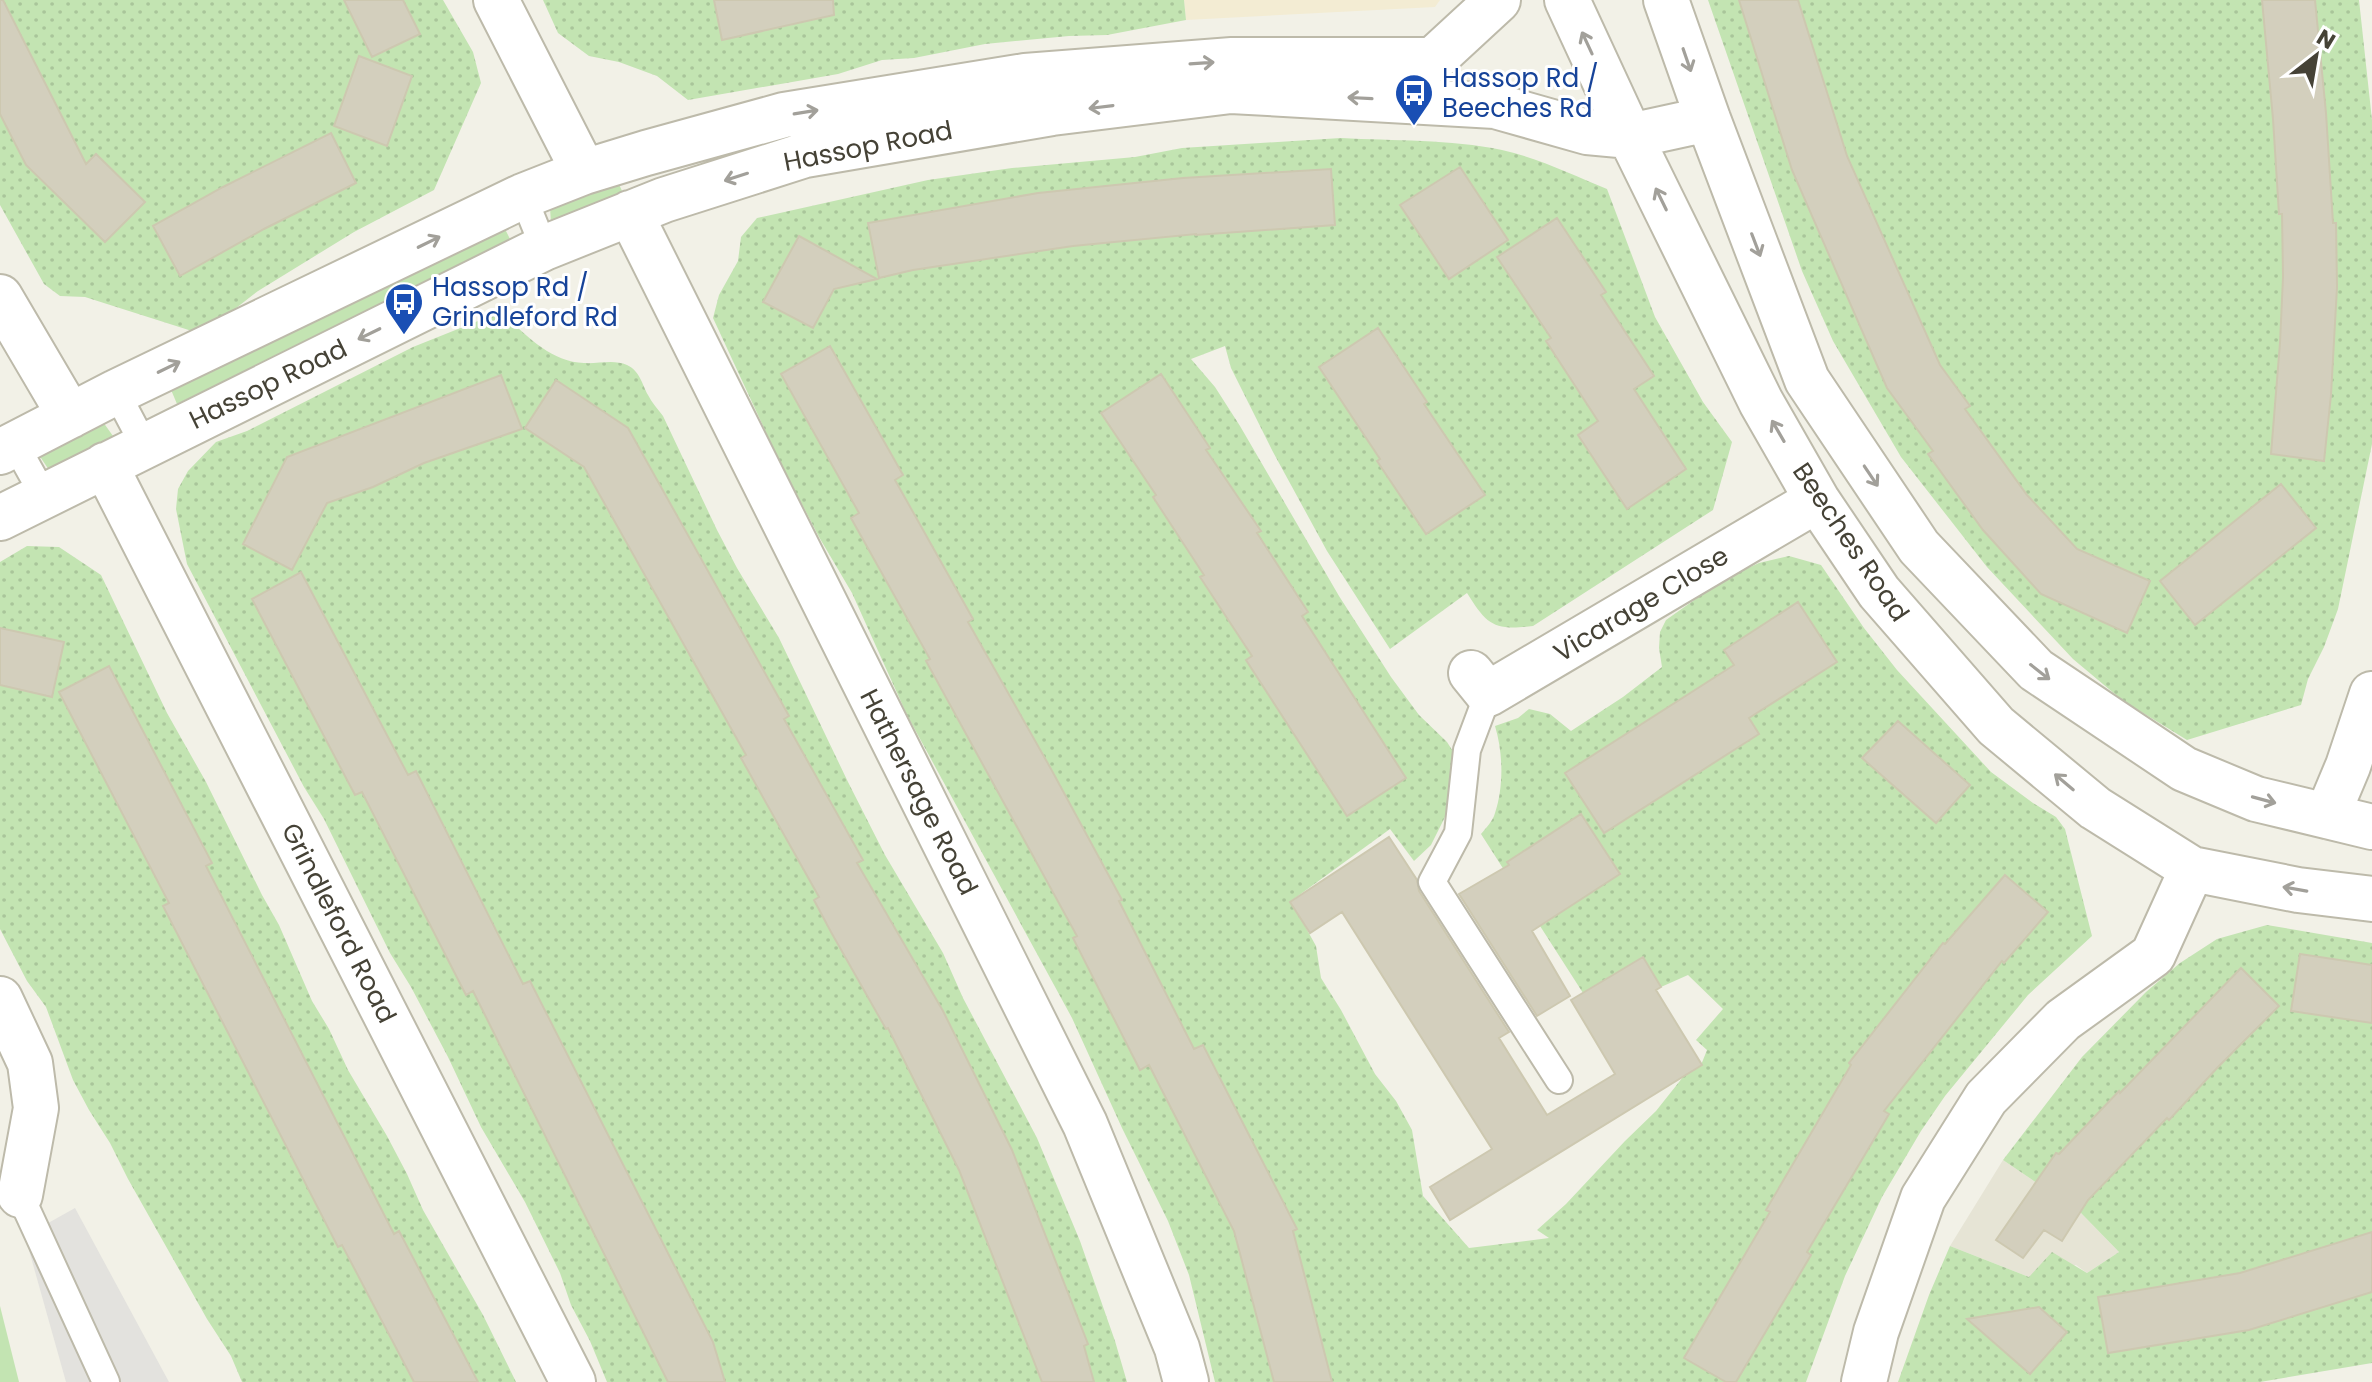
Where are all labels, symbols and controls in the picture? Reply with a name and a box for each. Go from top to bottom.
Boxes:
north arrow [2276,16,2356,96]
text: N [2311,22,2341,57]
one-way arrow [1579,31,1594,55]
one-way arrow [1681,47,1696,72]
one-way arrow [1188,55,1215,70]
place label: Hassop Rd / Beeches Rd [1442,60,1599,126]
bus stop icon: Hassop Rd / Beeches Rd [1393,72,1435,127]
one-way arrow [1347,90,1374,105]
one-way arrow [1088,99,1115,114]
one-way arrow [793,104,818,119]
street label: Hassop Road [780,112,956,180]
one-way arrow [724,170,749,185]
one-way arrow [1652,188,1667,211]
one-way arrow [1750,232,1764,256]
one-way arrow [417,234,441,249]
place label: Hassop Rd / Grindleford Rd [432,269,618,335]
bus stop icon: Hassop Rd / Grindleford Rd [383,281,425,336]
one-way arrow [358,327,382,342]
street label: Hassop Road [183,330,353,438]
one-way arrow [157,359,181,374]
one-way arrow [1770,420,1786,443]
street label: Beeches Road [1784,455,1918,629]
one-way arrow [1863,464,1880,486]
street label: Vicarage Close [1547,538,1735,670]
one-way arrow [2029,663,2050,680]
street label: Hathersage Road [851,683,987,901]
one-way arrow [2054,773,2074,791]
one-way arrow [2251,794,2277,809]
street label: Grindleford Road [273,817,405,1029]
one-way arrow [2282,881,2308,896]

